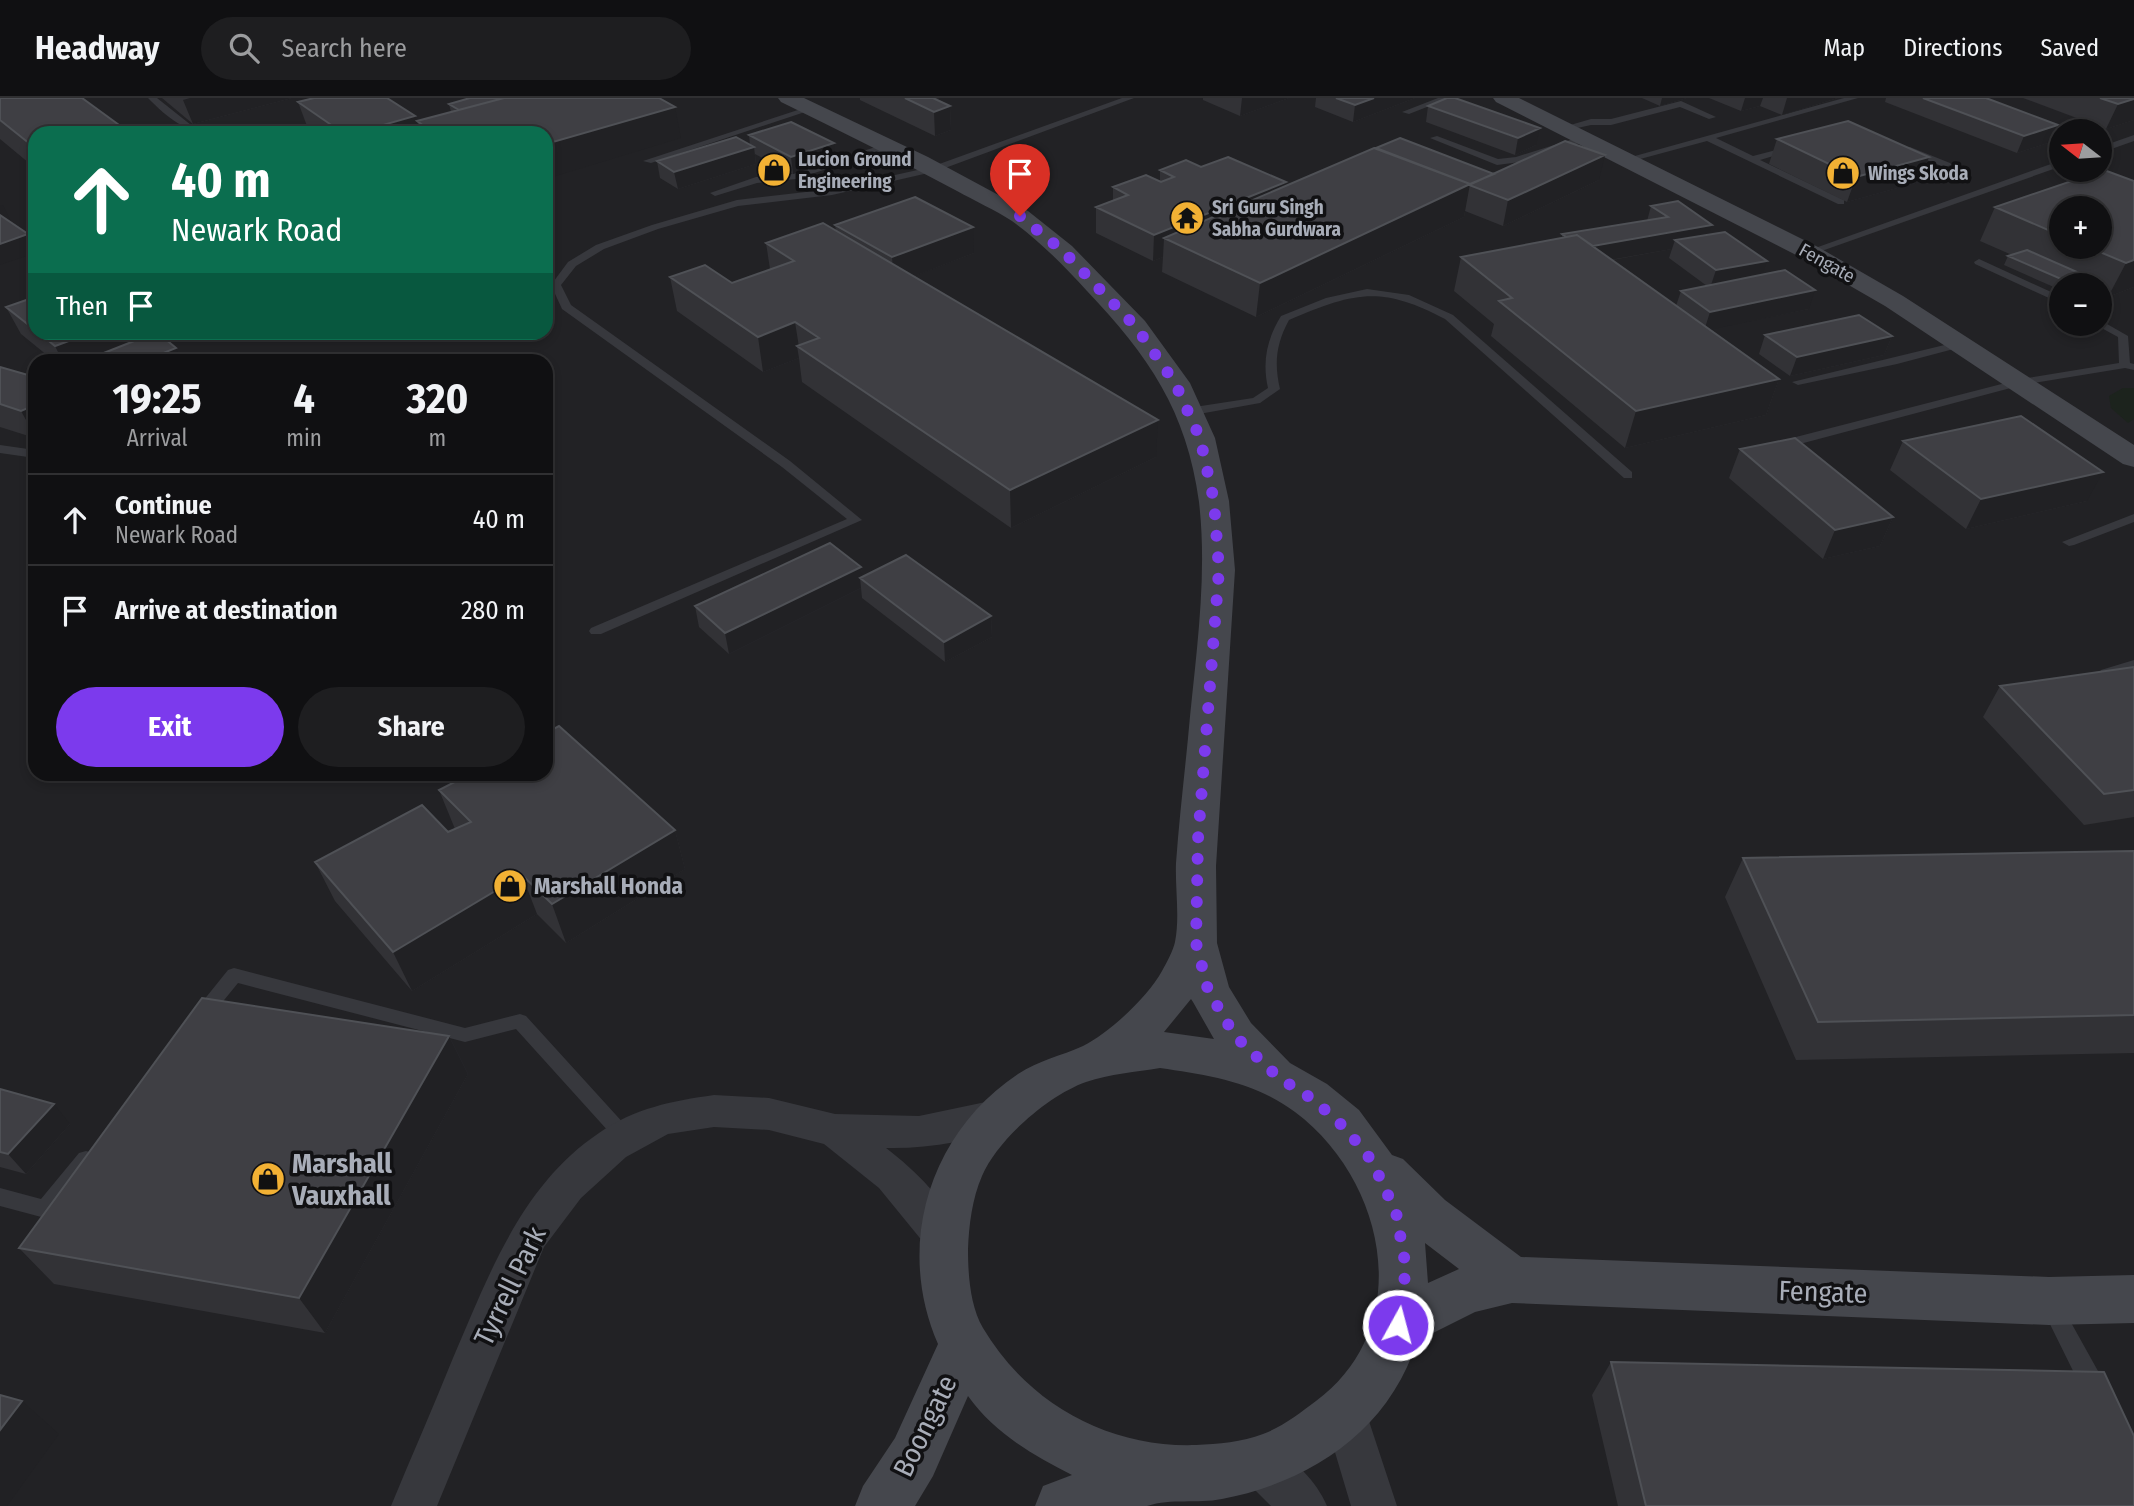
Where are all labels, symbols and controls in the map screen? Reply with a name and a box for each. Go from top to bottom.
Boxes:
search box [201,17,691,80]
text: Headway [35,28,159,68]
icon: search [225,29,263,67]
text: Search here [281,33,407,64]
text: Map [1824,34,1865,62]
text: Directions [1903,34,2002,62]
text: Saved [2040,34,2099,62]
north arrow [2049,119,2112,182]
map controls [2049,119,2112,336]
pin [990,144,1050,216]
place label: Lucion Ground Engineering [798,148,912,193]
text: 40 m [171,151,271,210]
shop icon: Lucion Ground Engineering [755,151,793,189]
icon: ahead [56,154,147,245]
shop icon: Wings Skoda [1824,154,1862,192]
icon: arrive [1001,155,1039,193]
place label: Wings Skoda [1868,162,1968,185]
place label: Sri Guru Singh Sabha Gurdwara [1212,196,1341,241]
button: + [2049,196,2112,259]
temple icon: Sri Guru Singh Sabha Gurdwara [1168,199,1206,237]
text: Newark Road [171,211,342,249]
street label: Fengate [1795,238,1859,288]
button: − [2049,273,2112,336]
icon: arrive [122,287,160,325]
text: Then [56,291,108,322]
text: 19:25 [113,374,202,424]
text: 4 [293,374,315,424]
text: 320 [406,374,468,424]
text: Arrival [127,424,188,452]
text: min [286,424,322,452]
text: m [429,424,446,452]
text: Continue [115,490,212,521]
icon: ahead [56,501,94,539]
text: 40 m [473,504,525,535]
text: Newark Road [115,521,238,549]
icon: arrive [56,592,94,630]
text: Arrive at destination [115,595,338,626]
text: 280 m [461,595,525,626]
button: Exit [56,687,284,767]
button: Share [298,687,525,767]
shop icon: Marshall Honda [491,867,529,905]
place label: Marshall Honda [534,872,683,900]
place label: Marshall Vauxhall [291,1147,392,1212]
shop icon: Marshall Vauxhall [249,1160,287,1198]
street label: Tyrrell Park [467,1220,553,1351]
street label: Fengate [1778,1274,1868,1310]
position arrow [1361,1288,1435,1362]
street label: Boongate [886,1370,964,1482]

